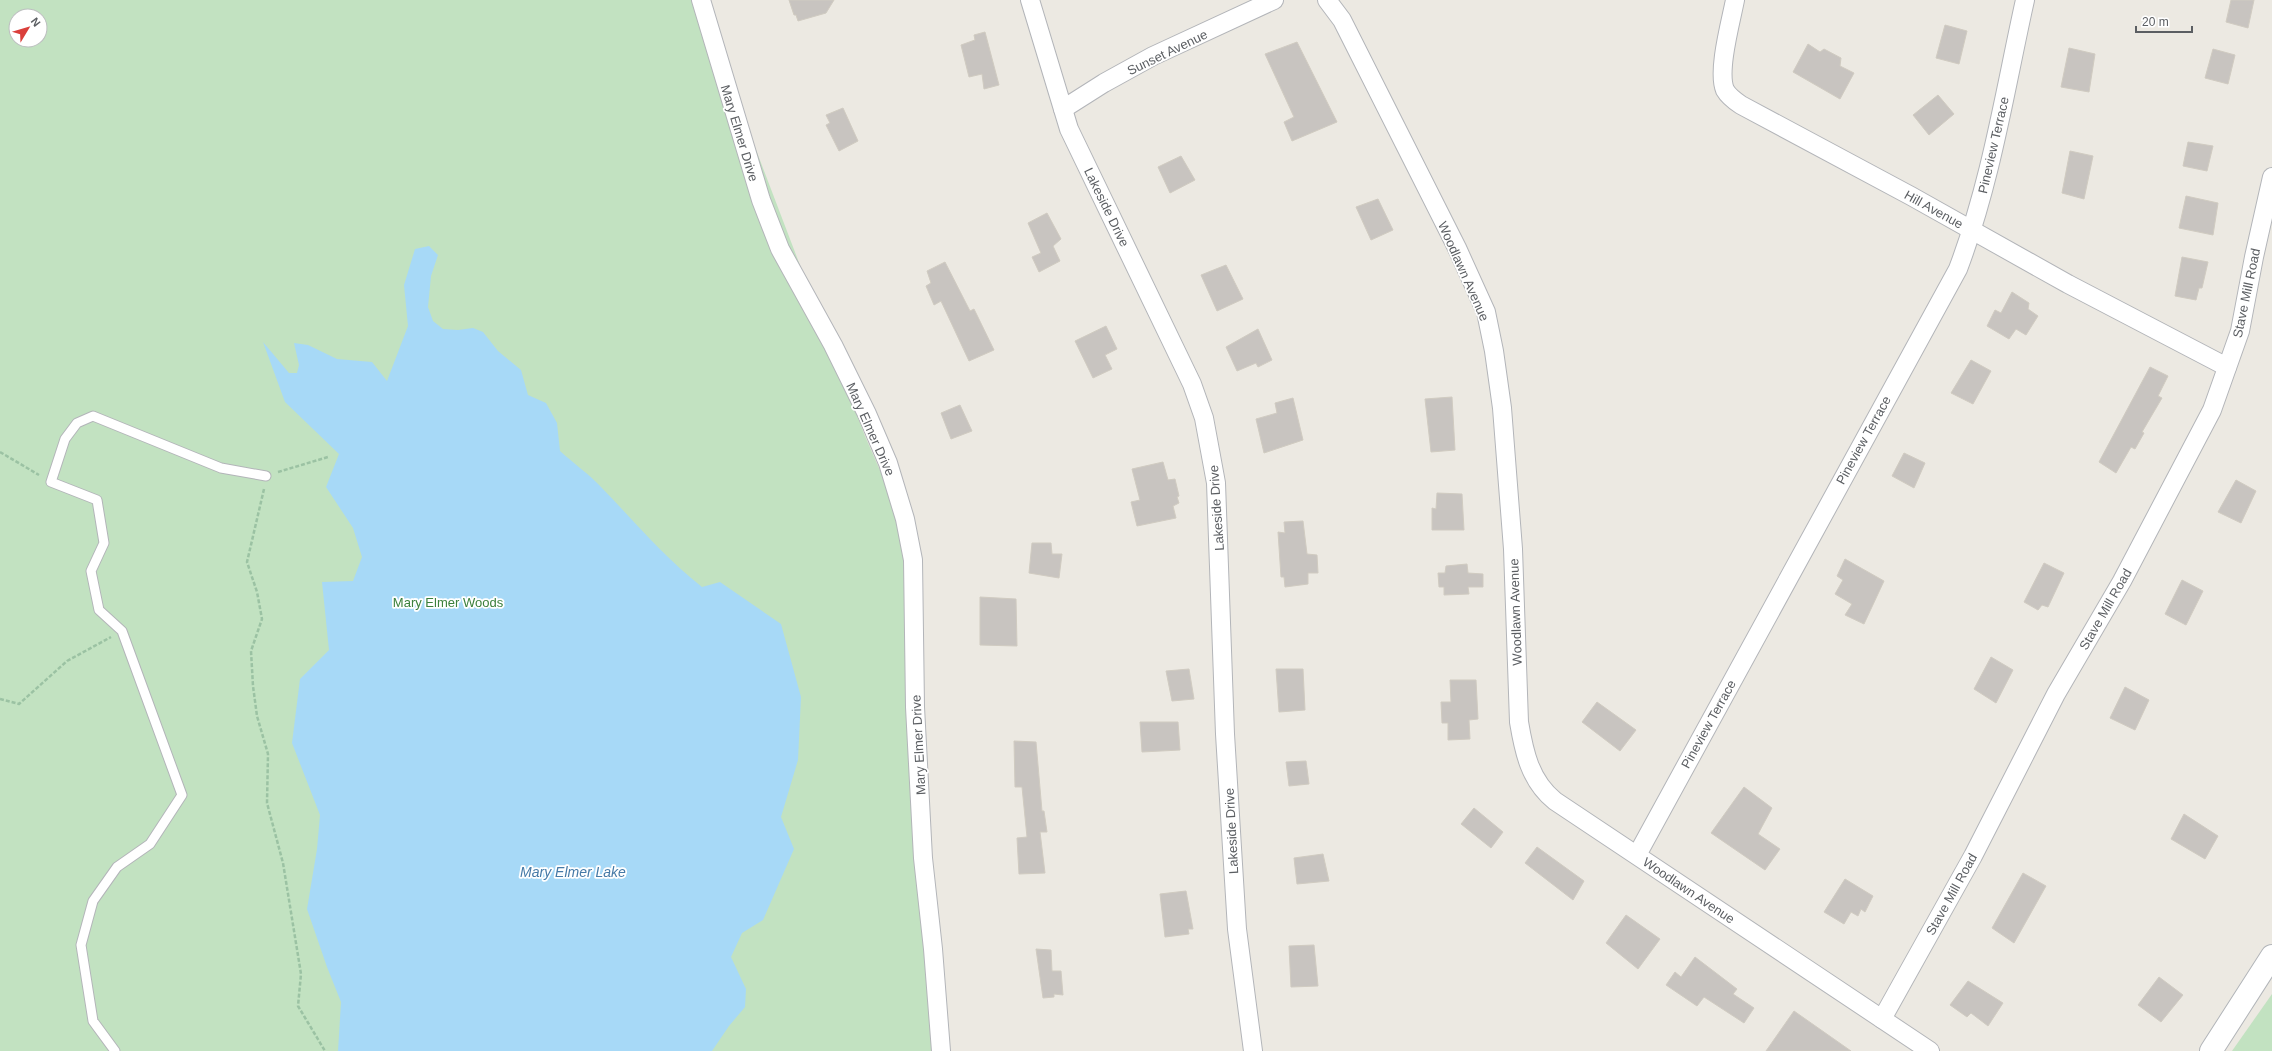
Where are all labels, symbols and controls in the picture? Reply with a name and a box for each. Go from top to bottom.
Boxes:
north arrow [8,8,48,48]
scale bar [2136,8,2192,34]
text: N [29,15,43,29]
text: 20 m [2142,15,2169,29]
street label: Sunset Avenue [1125,27,1210,78]
street label: Mary Elmer Drive [718,83,761,183]
street label: Pineview Terrace [1975,95,2012,195]
street label: Lakeside Drive [1081,165,1132,249]
street label: Hill Avenue [1902,187,1966,232]
street label: Woodlawn Avenue [1435,219,1492,323]
street label: Stave Mill Road [2230,247,2263,339]
street label: Mary Elmer Drive [843,380,898,478]
street label: Pineview Terrace [1833,393,1894,487]
street label: Lakeside Drive [1206,465,1227,551]
street label: Woodlawn Avenue [1506,558,1525,666]
street label: Stave Mill Road [2076,566,2135,652]
park label: Mary Elmer Woods [393,595,504,610]
street label: Pineview Terrace [1678,677,1739,771]
street label: Mary Elmer Drive [908,694,929,796]
street label: Lakeside Drive [1222,788,1241,874]
street label: Stave Mill Road [1923,851,1980,938]
street label: Woodlawn Avenue [1640,854,1737,927]
water label: Mary Elmer Lake [520,864,626,880]

